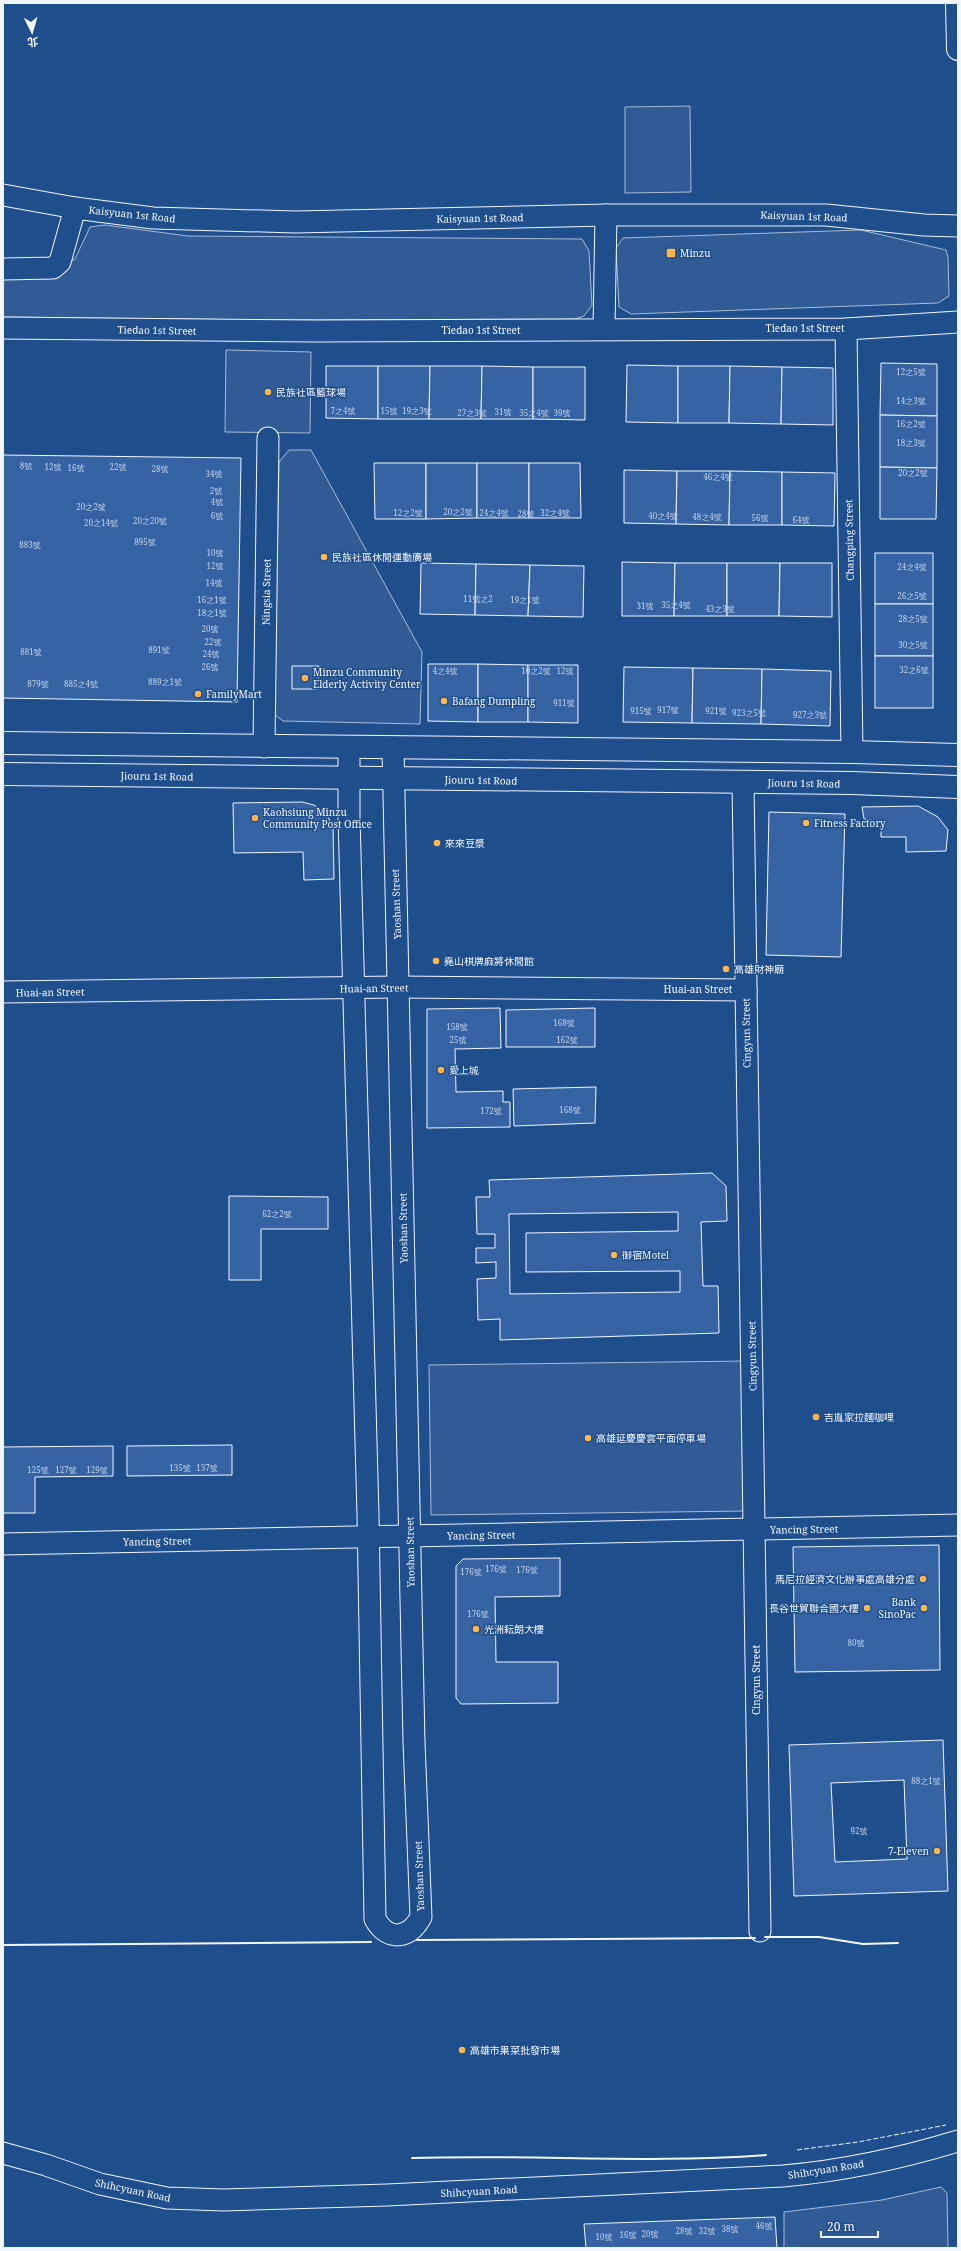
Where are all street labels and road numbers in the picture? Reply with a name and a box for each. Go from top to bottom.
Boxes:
street label: Kaisyuan 1st Road [88,202,176,226]
street label: Kaisyuan 1st Road [760,207,848,225]
street label: Kaisyuan 1st Road [436,210,524,226]
street label: Tiedao 1st Street [766,321,845,335]
street label: Tiedao 1st Street [117,322,197,338]
street label: Tiedao 1st Street [442,323,521,337]
street label: Changping Street [841,499,857,581]
street label: Ningsia Street [258,558,274,625]
street label: Jiouru 1st Road [119,768,194,784]
street label: Jiouru 1st Road [443,772,518,788]
street label: Jiouru 1st Road [766,775,841,791]
street label: Yaoshan Street [388,868,404,940]
street label: Huai-an Street [339,980,409,996]
street label: Huai-an Street [664,982,733,996]
street label: Huai-an Street [15,984,85,1000]
street label: Cingyun Street [738,997,754,1068]
street label: Yaoshan Street [395,1192,411,1264]
street label: Cingyun Street [744,1320,760,1391]
street label: Yaoshan Street [402,1516,418,1588]
street label: Yancing Street [769,1521,839,1537]
street label: Yancing Street [446,1527,516,1543]
street label: Yancing Street [122,1533,192,1549]
street label: Cingyun Street [749,1644,763,1715]
street label: Yaoshan Street [411,1840,427,1912]
street label: Shihcyuan Road [787,2156,865,2182]
street label: Shihcyuan Road [94,2175,172,2205]
street label: Shihcyuan Road [440,2182,518,2200]

